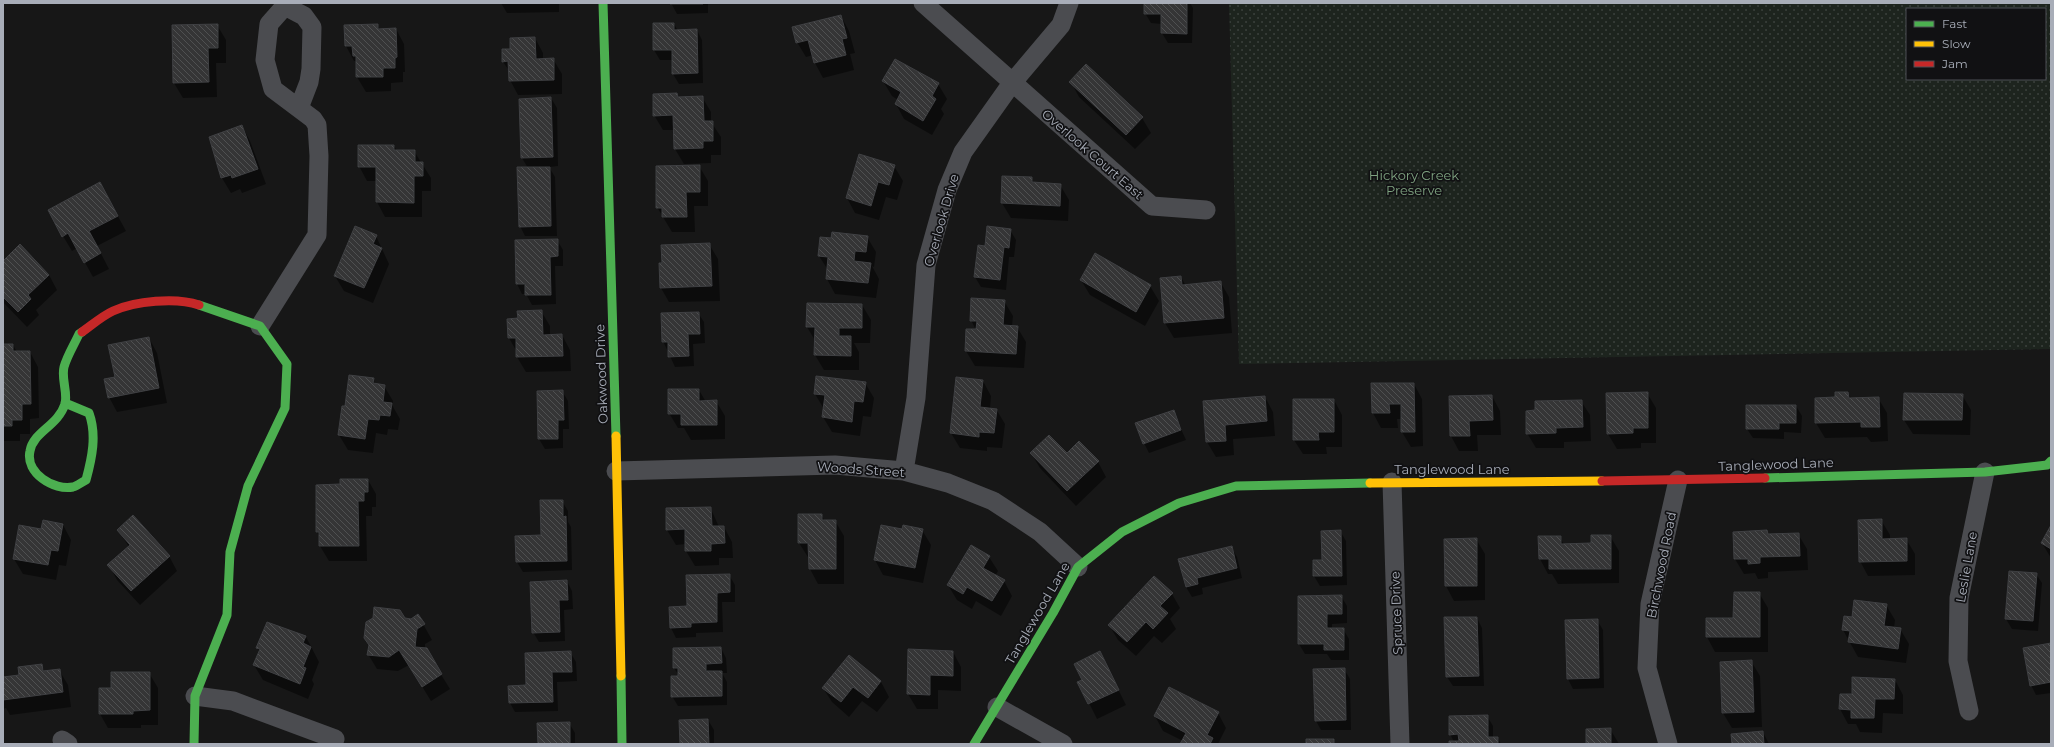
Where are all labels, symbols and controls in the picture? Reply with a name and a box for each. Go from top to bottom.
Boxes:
legend [1906,8,2046,80]
text: Fast [1942,16,1967,31]
text: Slow [1942,36,1971,51]
text: Jam [1941,56,1968,71]
street label: Overlook Court East [1039,105,1147,203]
park label: Hickory Creek Preserve [1369,167,1459,198]
street label: Overlook Drive [920,172,962,268]
street label: Oakwood Drive [591,324,611,424]
street label: Tanglewood Lane [1718,454,1834,474]
street label: Woods Street [817,458,905,480]
street label: Tanglewood Lane [1394,461,1510,477]
street label: Birchwood Road [1643,510,1679,620]
street label: Leslie Lane [1952,530,1980,604]
street label: Tanglewood Lane [1001,559,1073,667]
street label: Spruce Drive [1387,571,1405,655]

